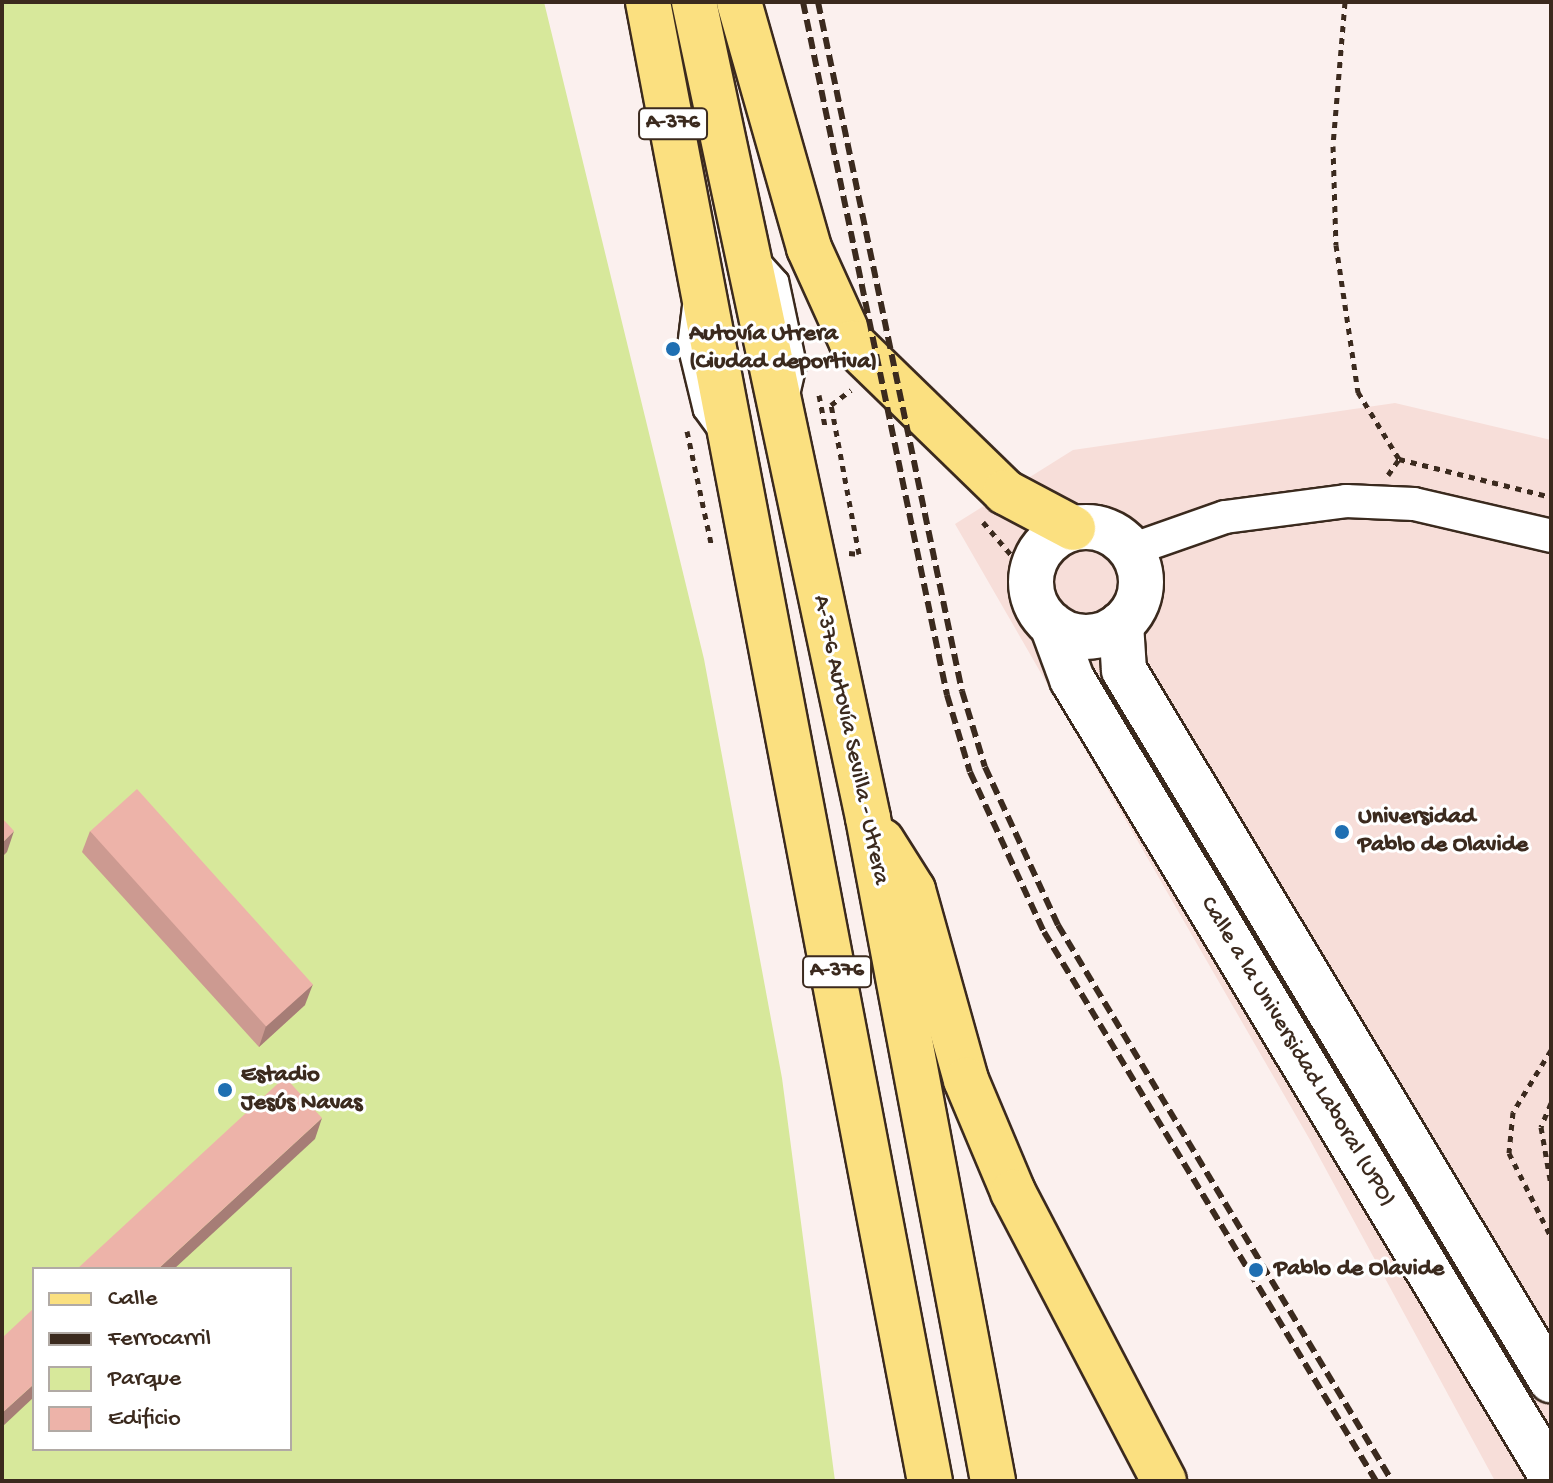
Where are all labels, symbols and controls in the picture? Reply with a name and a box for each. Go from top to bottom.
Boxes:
road number: A-376 [637,106,709,142]
place label: Autovía Utrera (Ciudad deportiva) [689,321,877,377]
marker: Autovía Utrera (Ciudad deportiva) [664,340,682,358]
street label: A-376 Autovía Sevilla - Utrera [805,593,895,887]
place label: Universidad Pablo de Olavide [1358,804,1528,860]
marker: Universidad Pablo de Olavide [1333,823,1351,841]
street label: Calle a la Universidad Laboral (UPO) [1193,892,1401,1212]
road number: A-376 [801,954,873,990]
place label: Estadio Jesús Navas [241,1062,362,1118]
marker: Estadio Jesús Navas [216,1081,234,1099]
place label: Pablo de Olavide [1274,1256,1444,1284]
marker: Pablo de Olavide [1245,1259,1267,1281]
legend [32,1267,292,1451]
text: Calle [108,1285,157,1314]
text: Ferrocarril [108,1325,211,1354]
text: Parque [108,1365,181,1394]
text: Edificio [108,1405,181,1434]

